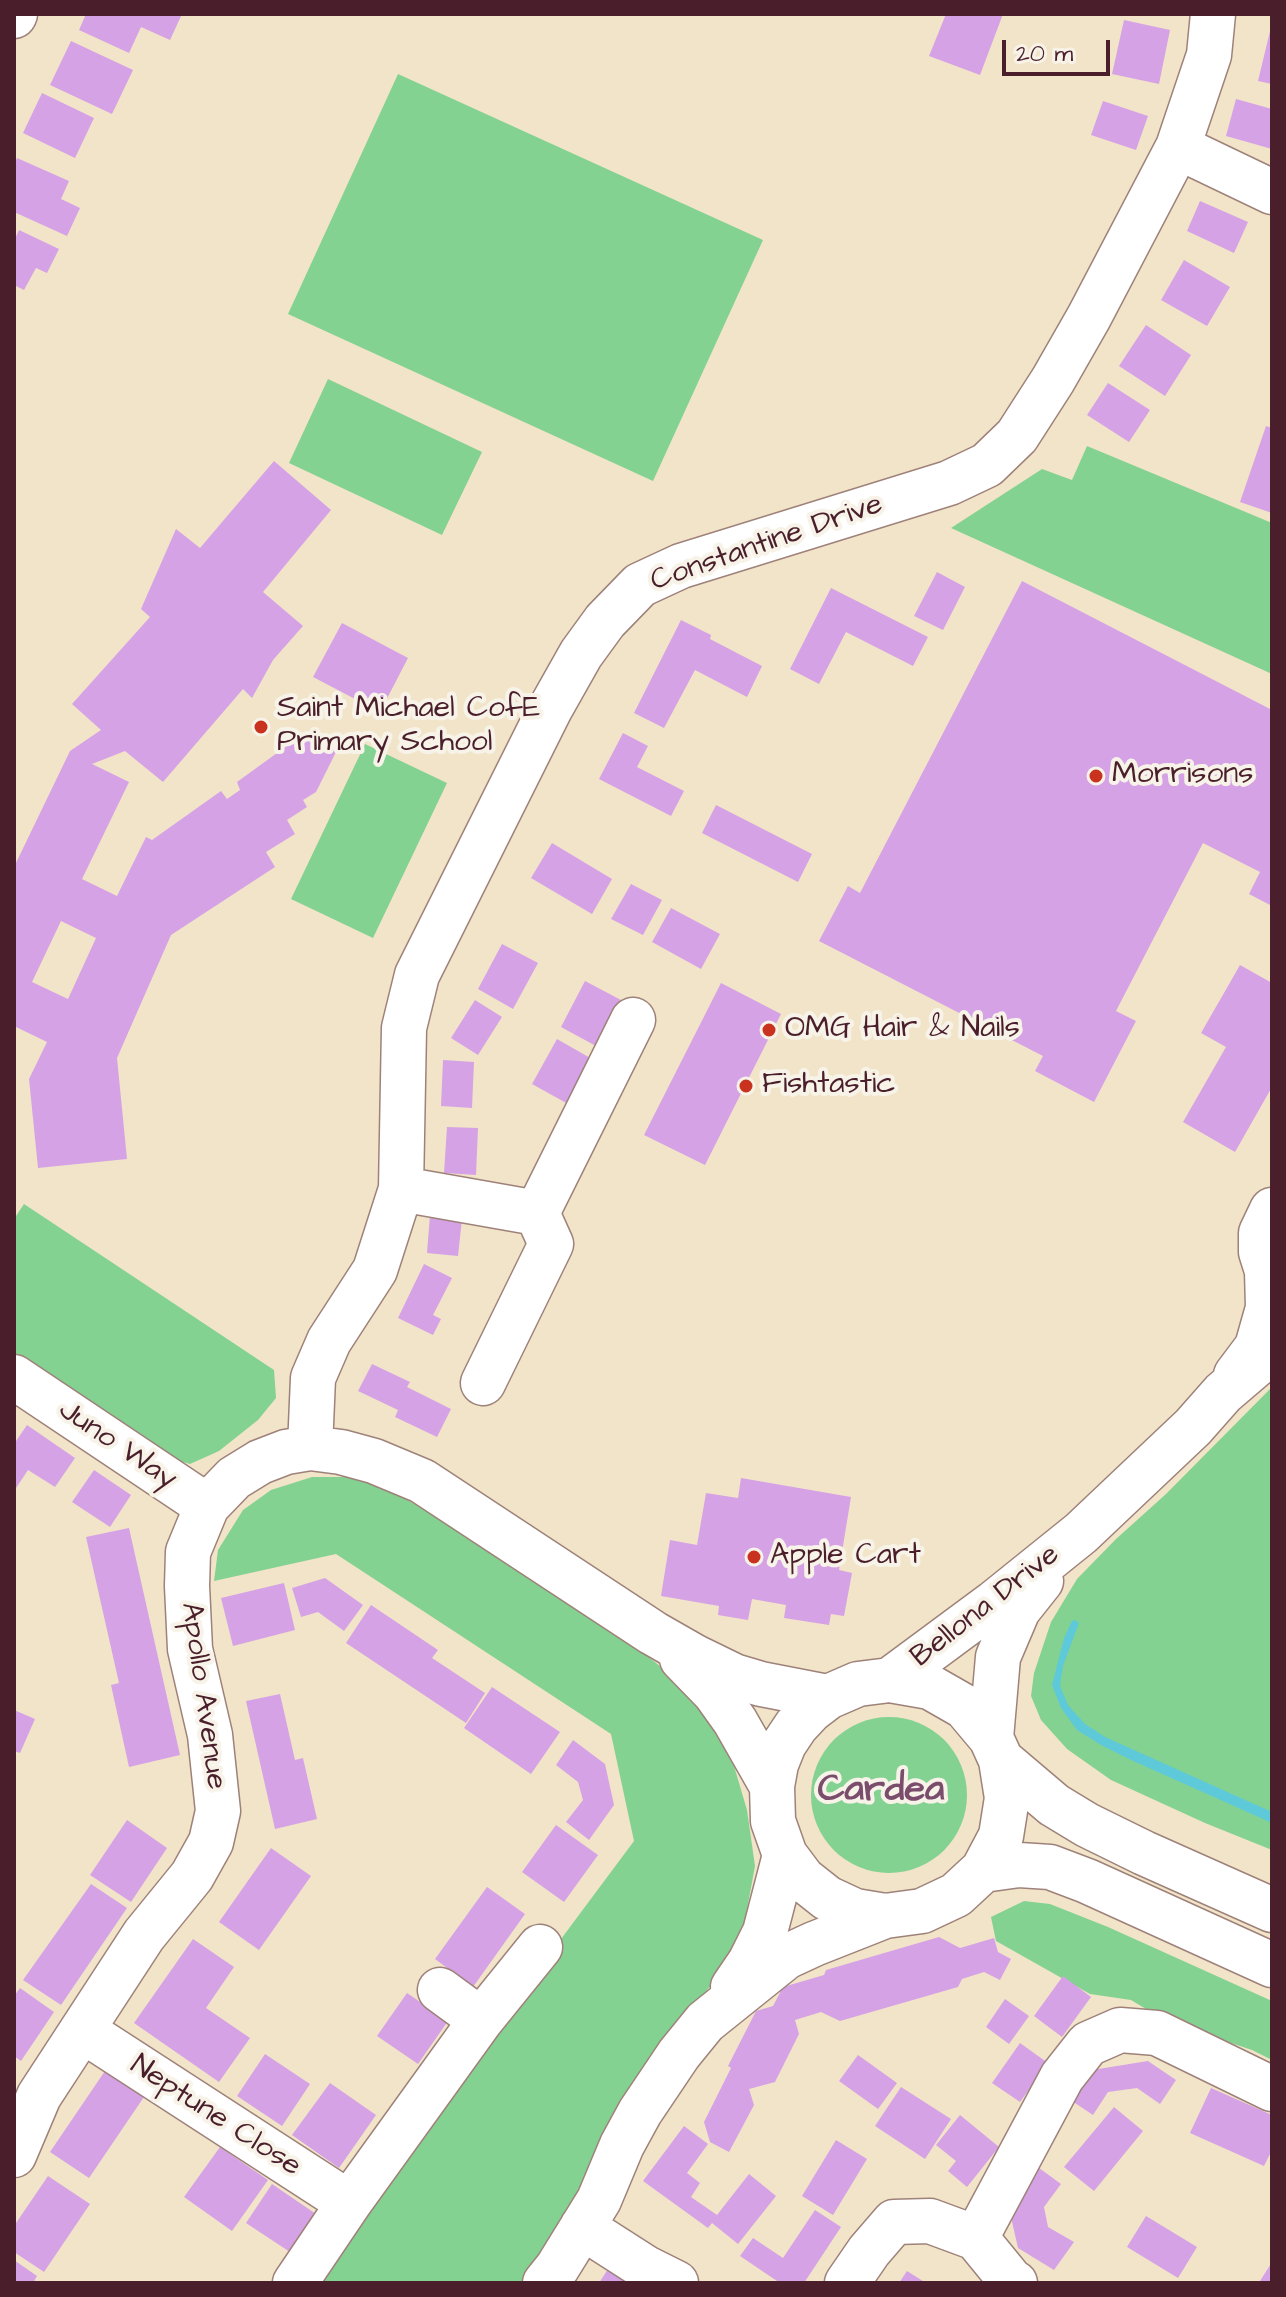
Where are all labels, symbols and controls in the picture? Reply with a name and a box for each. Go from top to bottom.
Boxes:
scale bar [1006,24,1114,74]
text: 20 m [1016,37,1073,71]
street label: Constantine Drive [646,487,888,601]
place label: Saint Michael CofE Primary School [277,692,540,762]
marker: Saint Michael CofE Primary School [252,718,270,736]
place label: Morrisons [1112,758,1253,794]
marker: Morrisons [1087,767,1105,785]
place label: OMG Hair & Nails [785,1012,1020,1048]
marker: OMG Hair & Nails [760,1021,778,1039]
place label: Fishtastic [762,1068,895,1104]
marker: Fishtastic [737,1077,755,1095]
street label: Juno Way [51,1393,183,1499]
street label: Bellona Drive [905,1538,1067,1676]
place label: Apple Cart [770,1539,921,1575]
marker: Apple Cart [745,1548,763,1566]
street label: Apollo Avenue [171,1600,233,1792]
district label: Cardea [818,1769,944,1815]
street label: Neptune Close [123,2048,307,2186]

